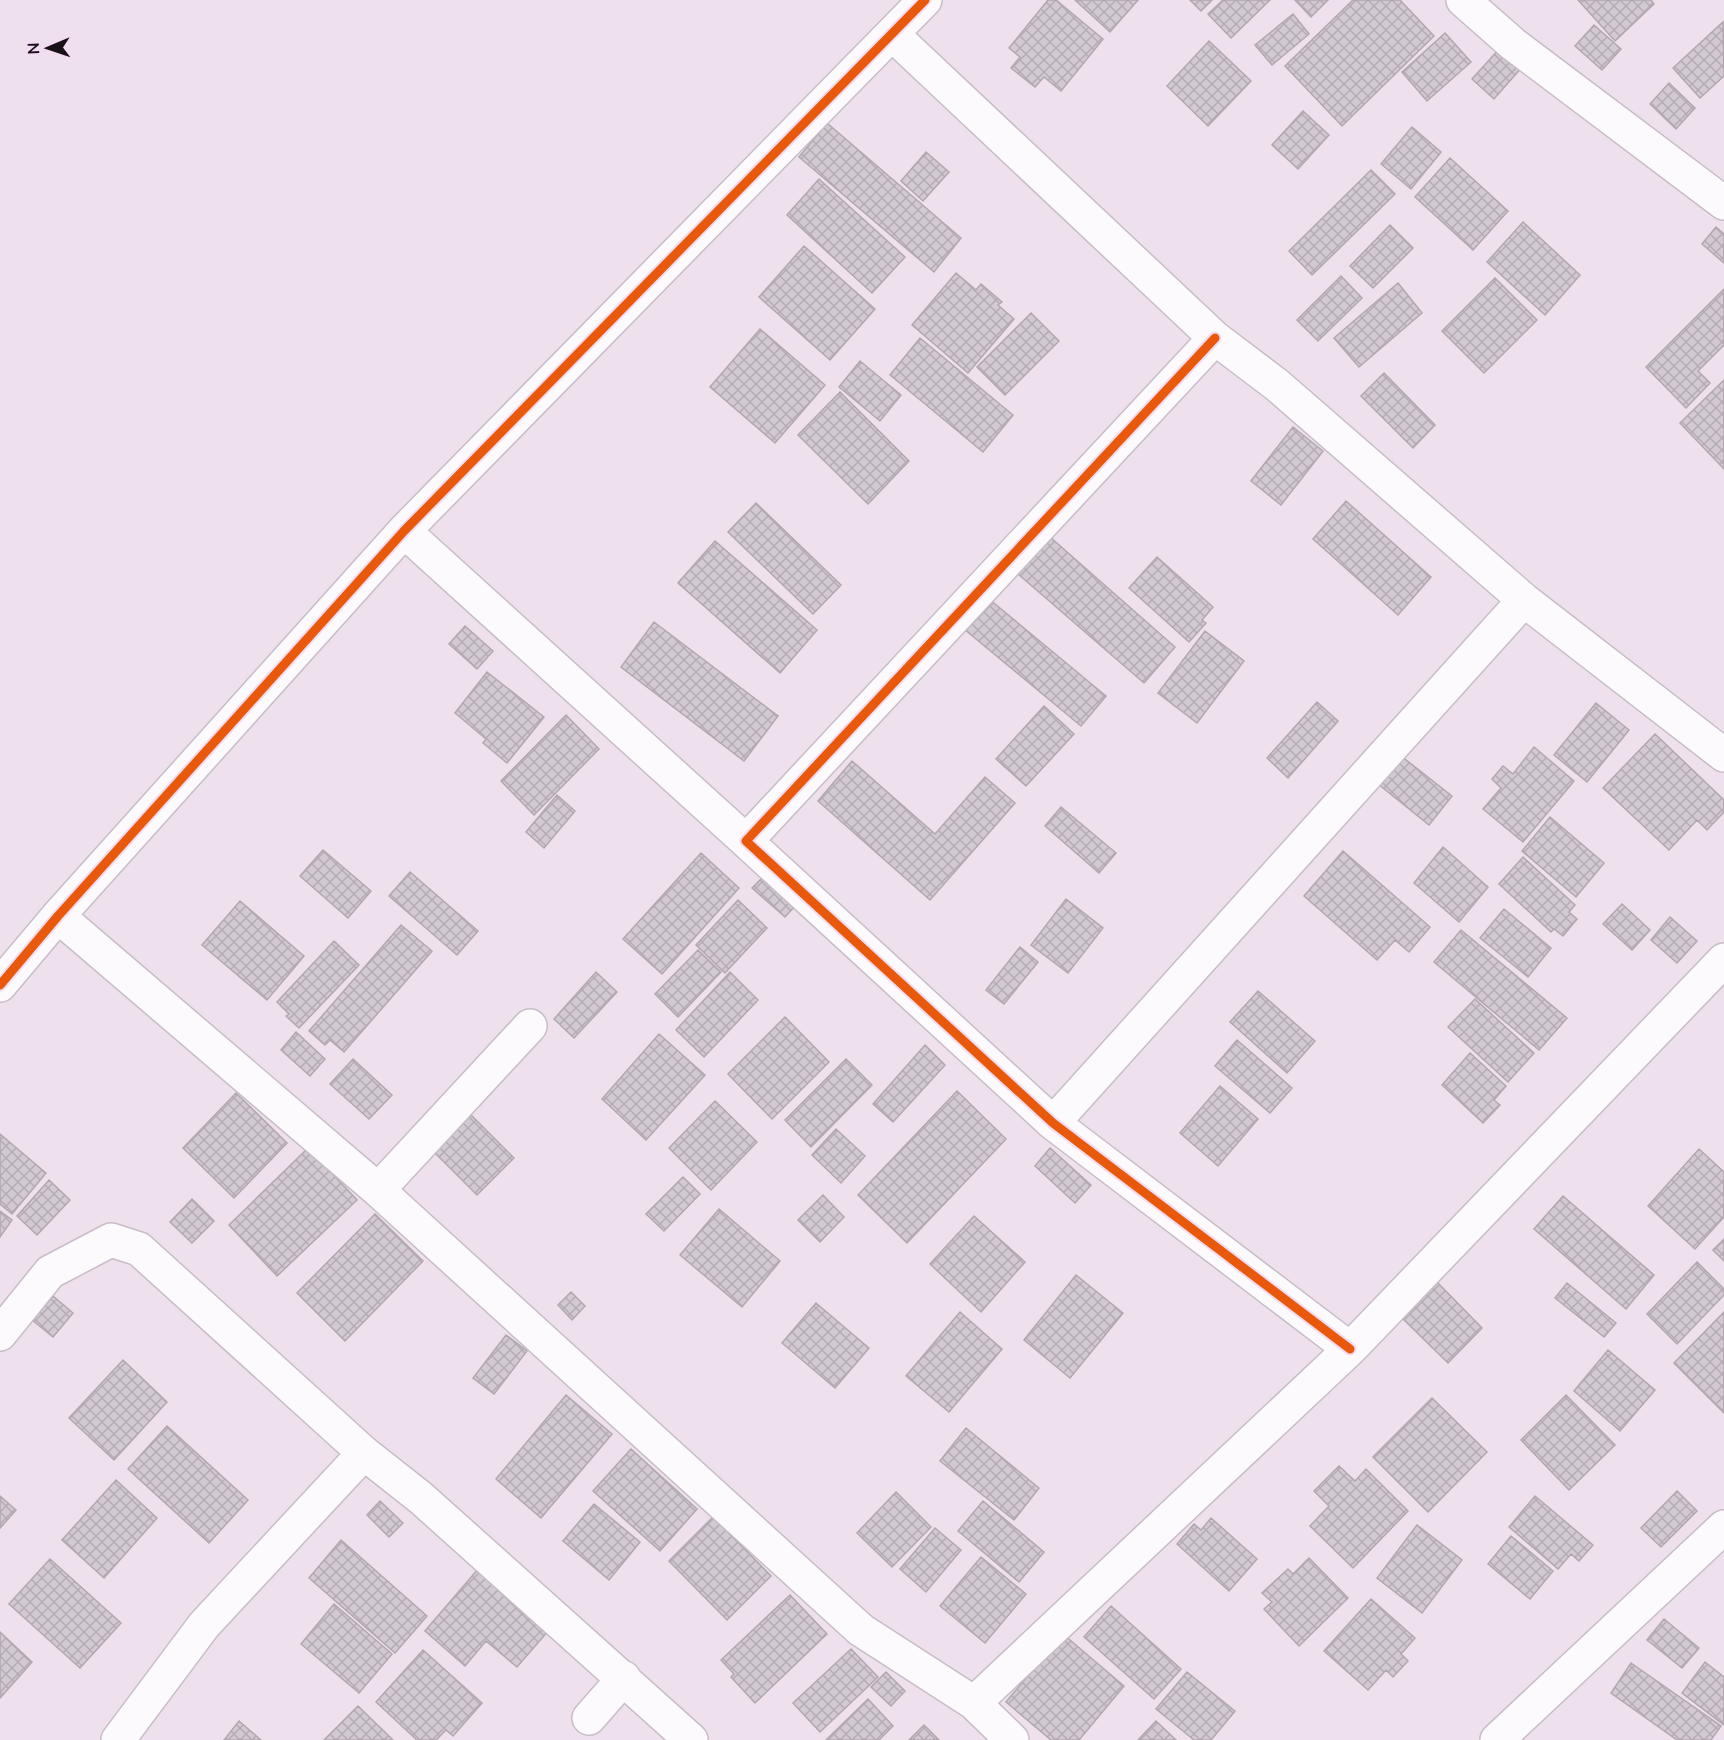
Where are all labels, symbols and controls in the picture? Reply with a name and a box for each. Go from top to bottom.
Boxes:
north arrow [18,18,78,78]
text: N [23,42,45,55]

